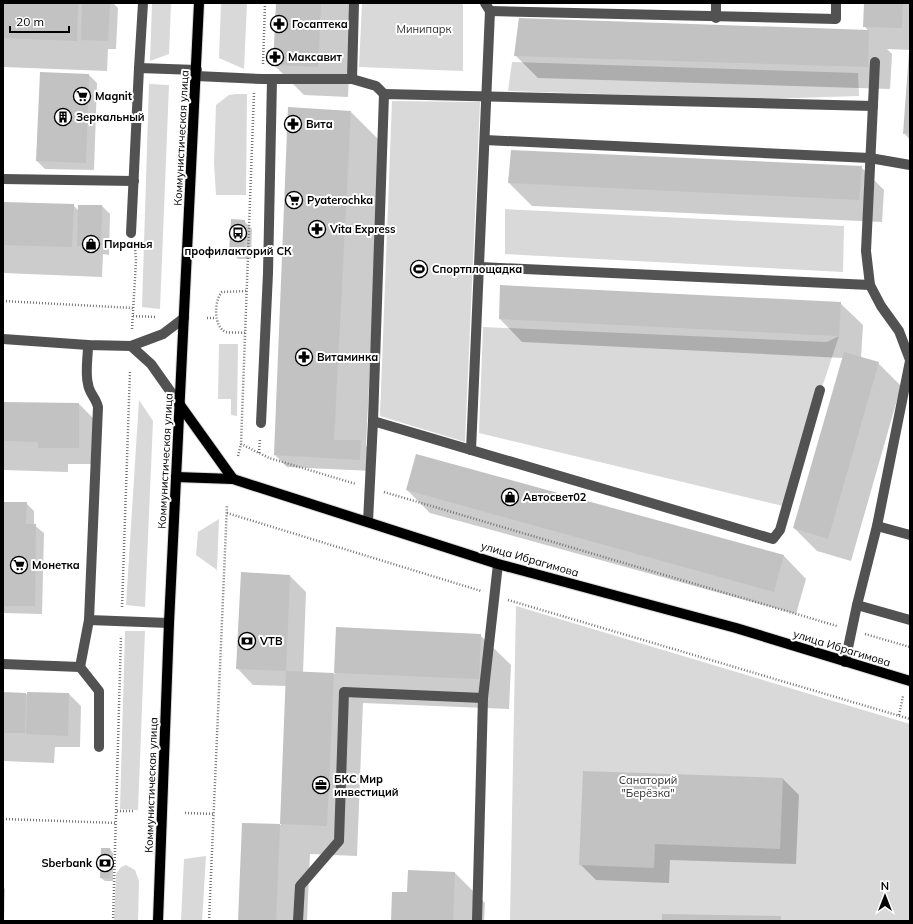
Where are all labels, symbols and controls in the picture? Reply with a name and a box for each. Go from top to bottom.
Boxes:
scale bar [10,8,69,34]
text: 20 m [16,14,44,29]
pharmacy icon: Госаптека [269,14,289,34]
place label: Госаптека [292,17,348,31]
park label: Минипарк [397,22,452,36]
pharmacy icon: Максавит [265,47,285,67]
place label: Максавит [288,50,343,64]
street label: Коммунистическая улица [170,70,192,206]
supermarket icon: Magnit [72,86,92,106]
place label: Magnit [95,89,132,103]
building icon: Зеркальный [53,107,73,127]
place label: Зеркальный [76,110,145,124]
pharmacy icon: Вита [283,114,303,134]
place label: Вита [306,117,333,131]
supermarket icon: Pyaterochka [284,190,304,210]
place label: Pyaterochka [307,193,373,207]
pharmacy icon: Vita Express [307,219,327,239]
place label: Vita Express [329,222,396,236]
bus stop icon: профилакторий СК [228,223,248,243]
shop icon: Пиранья [81,234,101,254]
place label: Пиранья [104,237,153,251]
place label: профилакторий СК [184,244,292,258]
sports icon: Спортплощадка [409,259,429,279]
place label: Спортплощадка [432,262,522,276]
pharmacy icon: Витаминка [294,347,314,367]
place label: Витаминка [317,350,378,364]
street label: Коммунистическая улица [154,393,176,529]
shop icon: Автосвет02 [500,487,520,507]
place label: Автосвет02 [523,490,587,504]
street label: улица Ибрагимова [480,538,580,580]
supermarket icon: Монетка [9,555,29,575]
place label: Монетка [32,558,80,572]
street label: улица Ибрагимова [792,627,892,669]
bank icon: VTB [237,631,257,651]
place label: VTB [259,634,283,648]
street label: Коммунистическая улица [142,717,160,853]
place label: БКС Мир инвестиций [334,772,398,799]
park label: Санаторий "Берёзка" [619,773,677,800]
office icon: БКС Мир инвестиций [311,775,331,795]
bank icon: Sberbank [95,853,115,873]
place label: Sberbank [41,856,93,870]
north arrow [865,876,905,916]
text: N [881,879,889,893]

